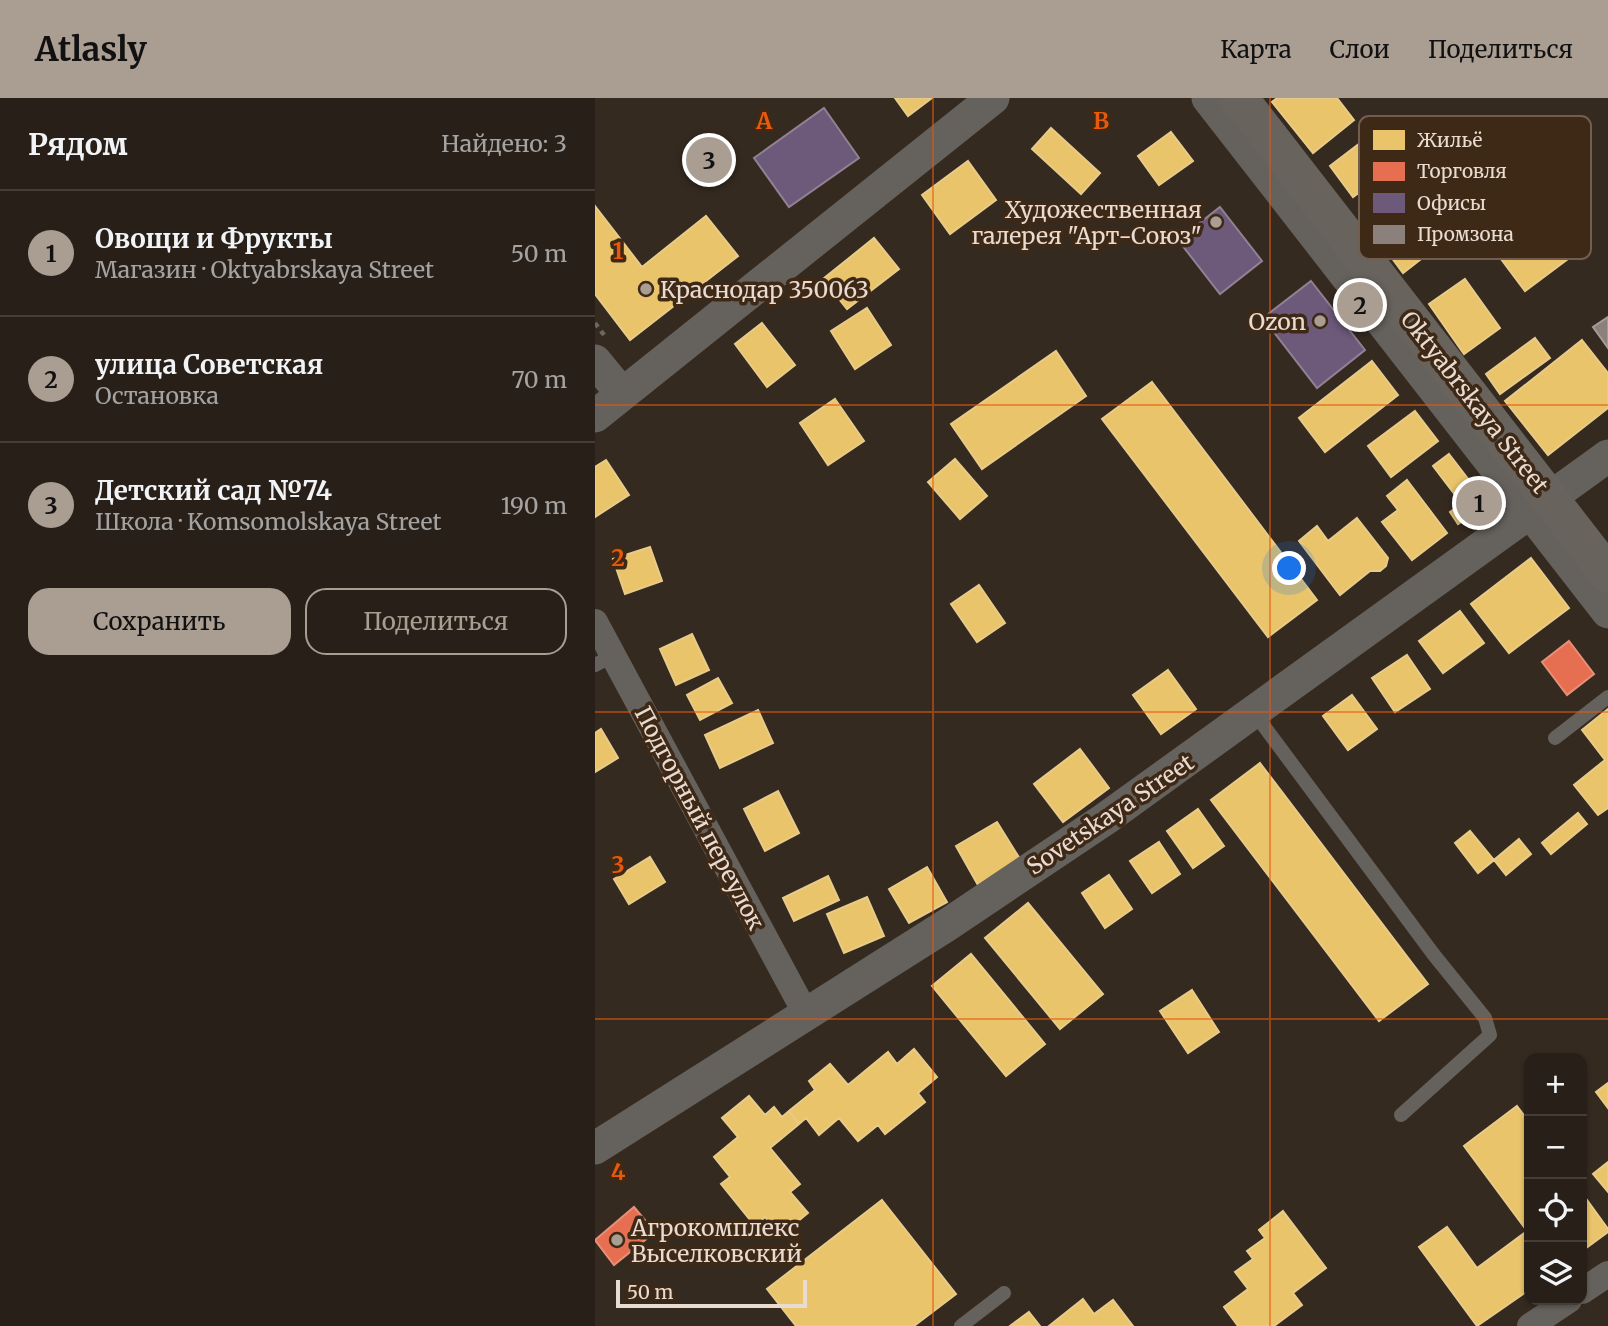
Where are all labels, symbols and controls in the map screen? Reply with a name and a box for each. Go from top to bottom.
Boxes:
text: Atlasly [35,29,147,70]
text: Карта [1220,34,1292,65]
text: Слои [1330,34,1390,65]
text: Поделиться [1428,34,1573,65]
text: A [755,106,773,135]
text: B [1093,106,1109,135]
legend [1359,116,1591,259]
text: Рядом [28,125,128,163]
text: Жильё [1417,128,1482,152]
text: Найдено: 3 [441,129,567,158]
pin: 3 [686,134,732,186]
text: Торговля [1417,159,1507,183]
text: Офисы [1417,191,1486,215]
place label: Художественная галерея "Арт-Союз" [971,195,1202,250]
marker: Художественная галерея "Арт-Союз" [1208,214,1224,230]
text: Овощи и Фрукты [95,222,333,255]
text: Промзона [1417,222,1514,246]
text: 1 [613,236,624,265]
text: 1 [46,239,56,268]
text: 50 m [511,239,567,268]
text: Магазин · Oktyabrskaya Street [95,255,434,284]
place label: Краснодар 350063 [660,275,869,304]
pin: 2 [1337,279,1383,331]
marker: Краснодар 350063 [638,281,654,297]
street label: Oktyabrskaya Street [1395,305,1555,499]
place label: Ozon [1248,307,1306,336]
marker: Ozon [1312,313,1328,329]
text: улица Советская [95,348,323,381]
text: 2 [44,365,58,394]
text: 70 m [511,365,567,394]
text: Остановка [95,381,219,410]
text: Детский сад №74 [95,474,332,507]
pin: 1 [1456,477,1502,529]
text: 3 [44,491,58,520]
text: 190 m [501,491,567,520]
text: Школа · Komsomolskaya Street [95,507,441,536]
text: 2 [611,543,625,572]
your location [1272,551,1306,585]
button: Сохранить [28,588,291,655]
button: Поделиться [305,588,567,655]
street label: Подгорный переулок [629,701,771,935]
street label: Sovetskaya Street [1021,747,1199,881]
text: 3 [611,850,625,879]
map controls [1524,1053,1587,1305]
button: + [1524,1053,1587,1116]
button: − [1524,1116,1587,1179]
text: 4 [611,1157,626,1186]
button: locate [1524,1179,1587,1242]
place label: Агрокомплекс Выселковский [630,1213,802,1268]
marker: Агрокомплекс Выселковский [609,1232,625,1248]
button: layers [1524,1242,1587,1305]
scale bar [616,1277,807,1309]
text: 50 m [627,1280,673,1304]

